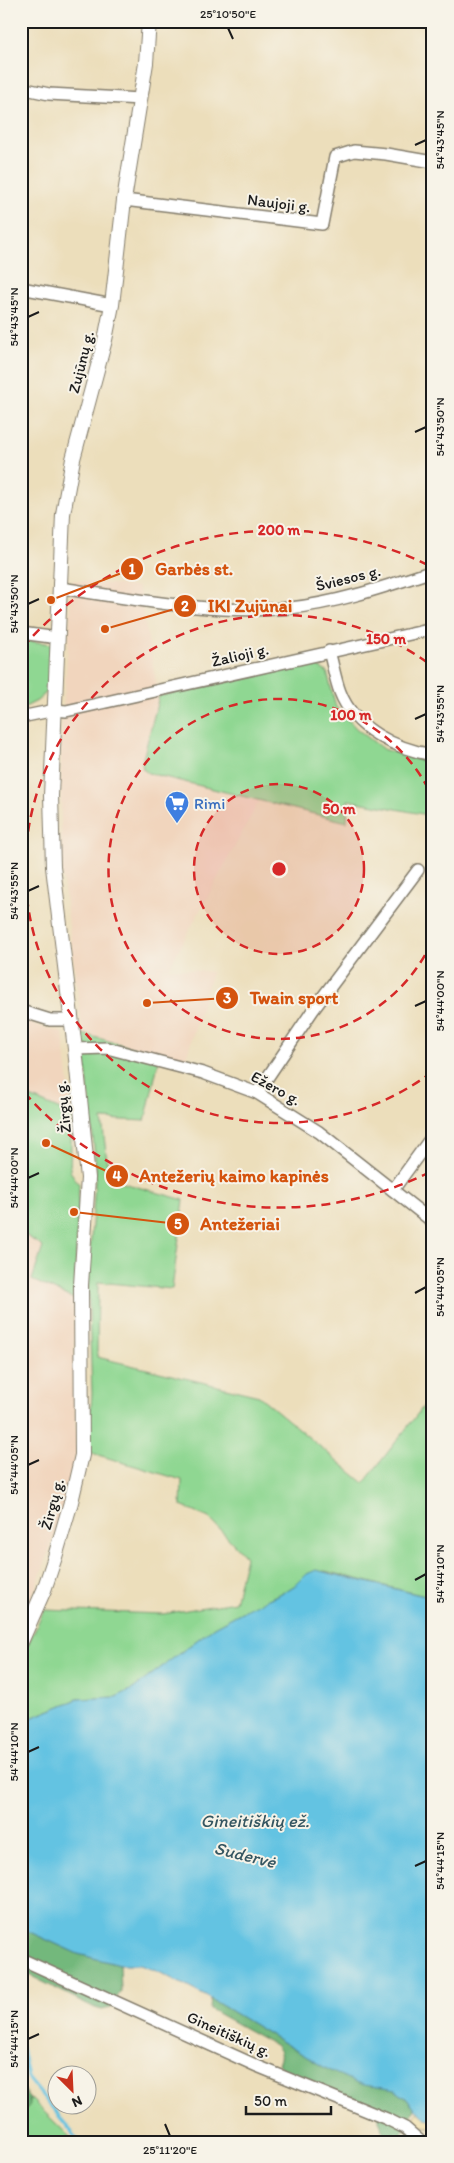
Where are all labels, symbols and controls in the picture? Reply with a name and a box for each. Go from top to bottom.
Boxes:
text: 25°10'50"E [200,7,256,21]
text: 54°43'45"N [433,110,447,170]
street label: Naujoji g. [246,190,312,216]
text: 54°43'45"N [7,287,21,347]
street label: Zujūnų g. [64,329,98,395]
text: 54°43'50"N [433,397,447,457]
text: 200 m [258,521,301,539]
callout: Garbės st. [120,553,243,586]
text: Garbės st. [155,558,233,580]
text: 1 [129,560,136,578]
street label: Šviesos g. [314,561,383,595]
text: 54°43'50"N [7,574,21,634]
callout: IKI Zujūnai [172,589,302,622]
text: IKI Zujūnai [208,595,292,617]
text: 2 [181,597,189,615]
text: 150 m [366,630,406,648]
street label: Žalioji g. [210,639,270,671]
text: 54°43'55"N [433,685,447,743]
text: 100 m [330,706,372,724]
supermarket icon: Rimi [164,790,190,824]
place label: Rimi [194,794,225,813]
text: 50 m [322,800,356,818]
centre of rings [270,860,288,878]
text: 54°43'55"N [7,862,21,920]
text: 54°44'00"N [433,971,447,1031]
callout: Twain sport [215,982,348,1015]
text: Twain sport [249,987,338,1009]
text: 3 [223,989,231,1007]
street label: Ežero g. [248,1067,304,1109]
street label: Žirgų g. [51,1080,75,1134]
text: 54°44'00"N [7,1148,21,1208]
callout: Antežerių kaimo kapinės [104,1159,339,1192]
text: Antežerių kaimo kapinės [138,1165,329,1187]
text: 4 [112,1167,122,1185]
callout: Antežeriai [166,1208,290,1241]
text: Antežeriai [199,1213,280,1235]
text: 5 [174,1215,182,1233]
text: 54°44'05"N [433,1257,447,1317]
text: 54°44'05"N [7,1435,21,1495]
street label: Žirgų g. [36,1476,68,1532]
text: 54°44'10"N [433,1544,447,1604]
text: 54°44'10"N [7,1722,21,1782]
water label: Gineitiškių ež. [200,1810,310,1832]
text: 54°44'15"N [433,1832,447,1890]
water label: Sudervė [212,1837,279,1874]
street label: Gineitiškių g. [184,2007,274,2061]
text: 54°44'15"N [7,2010,21,2068]
north arrow [48,2066,98,2116]
scale bar [246,2083,332,2115]
text: N [69,2092,85,2111]
text: 50 m [254,2092,287,2110]
text: 25°11'20"E [143,2143,197,2157]

